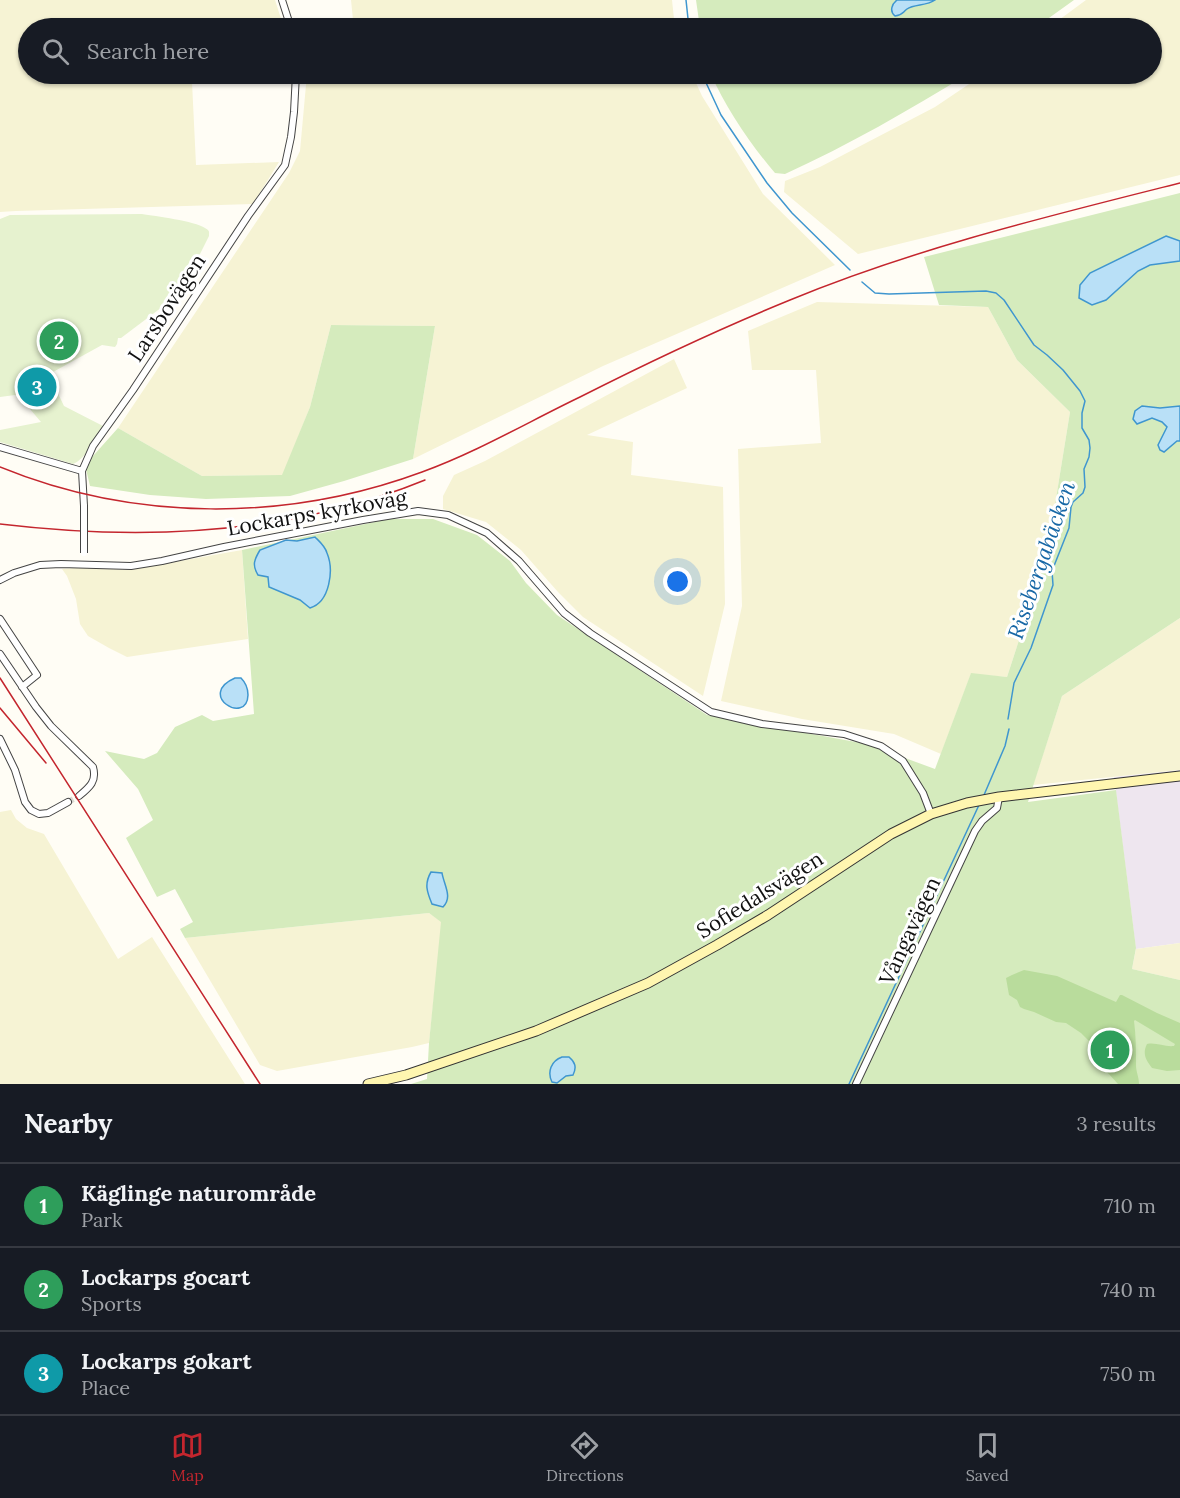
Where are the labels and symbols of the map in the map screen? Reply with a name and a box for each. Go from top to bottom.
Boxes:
street label: Larsbovägen [122,248,212,367]
pin: 2 [40,318,78,364]
pin: 3 [18,364,57,410]
water label: Risebergabäcken [1001,477,1081,643]
street label: Lockarps kyrkoväg [225,483,409,542]
your location [663,567,692,596]
street label: Sofiedalsvägen [691,845,828,944]
street label: Vångavägen [872,872,946,990]
pin: 1 [1090,1028,1130,1072]

